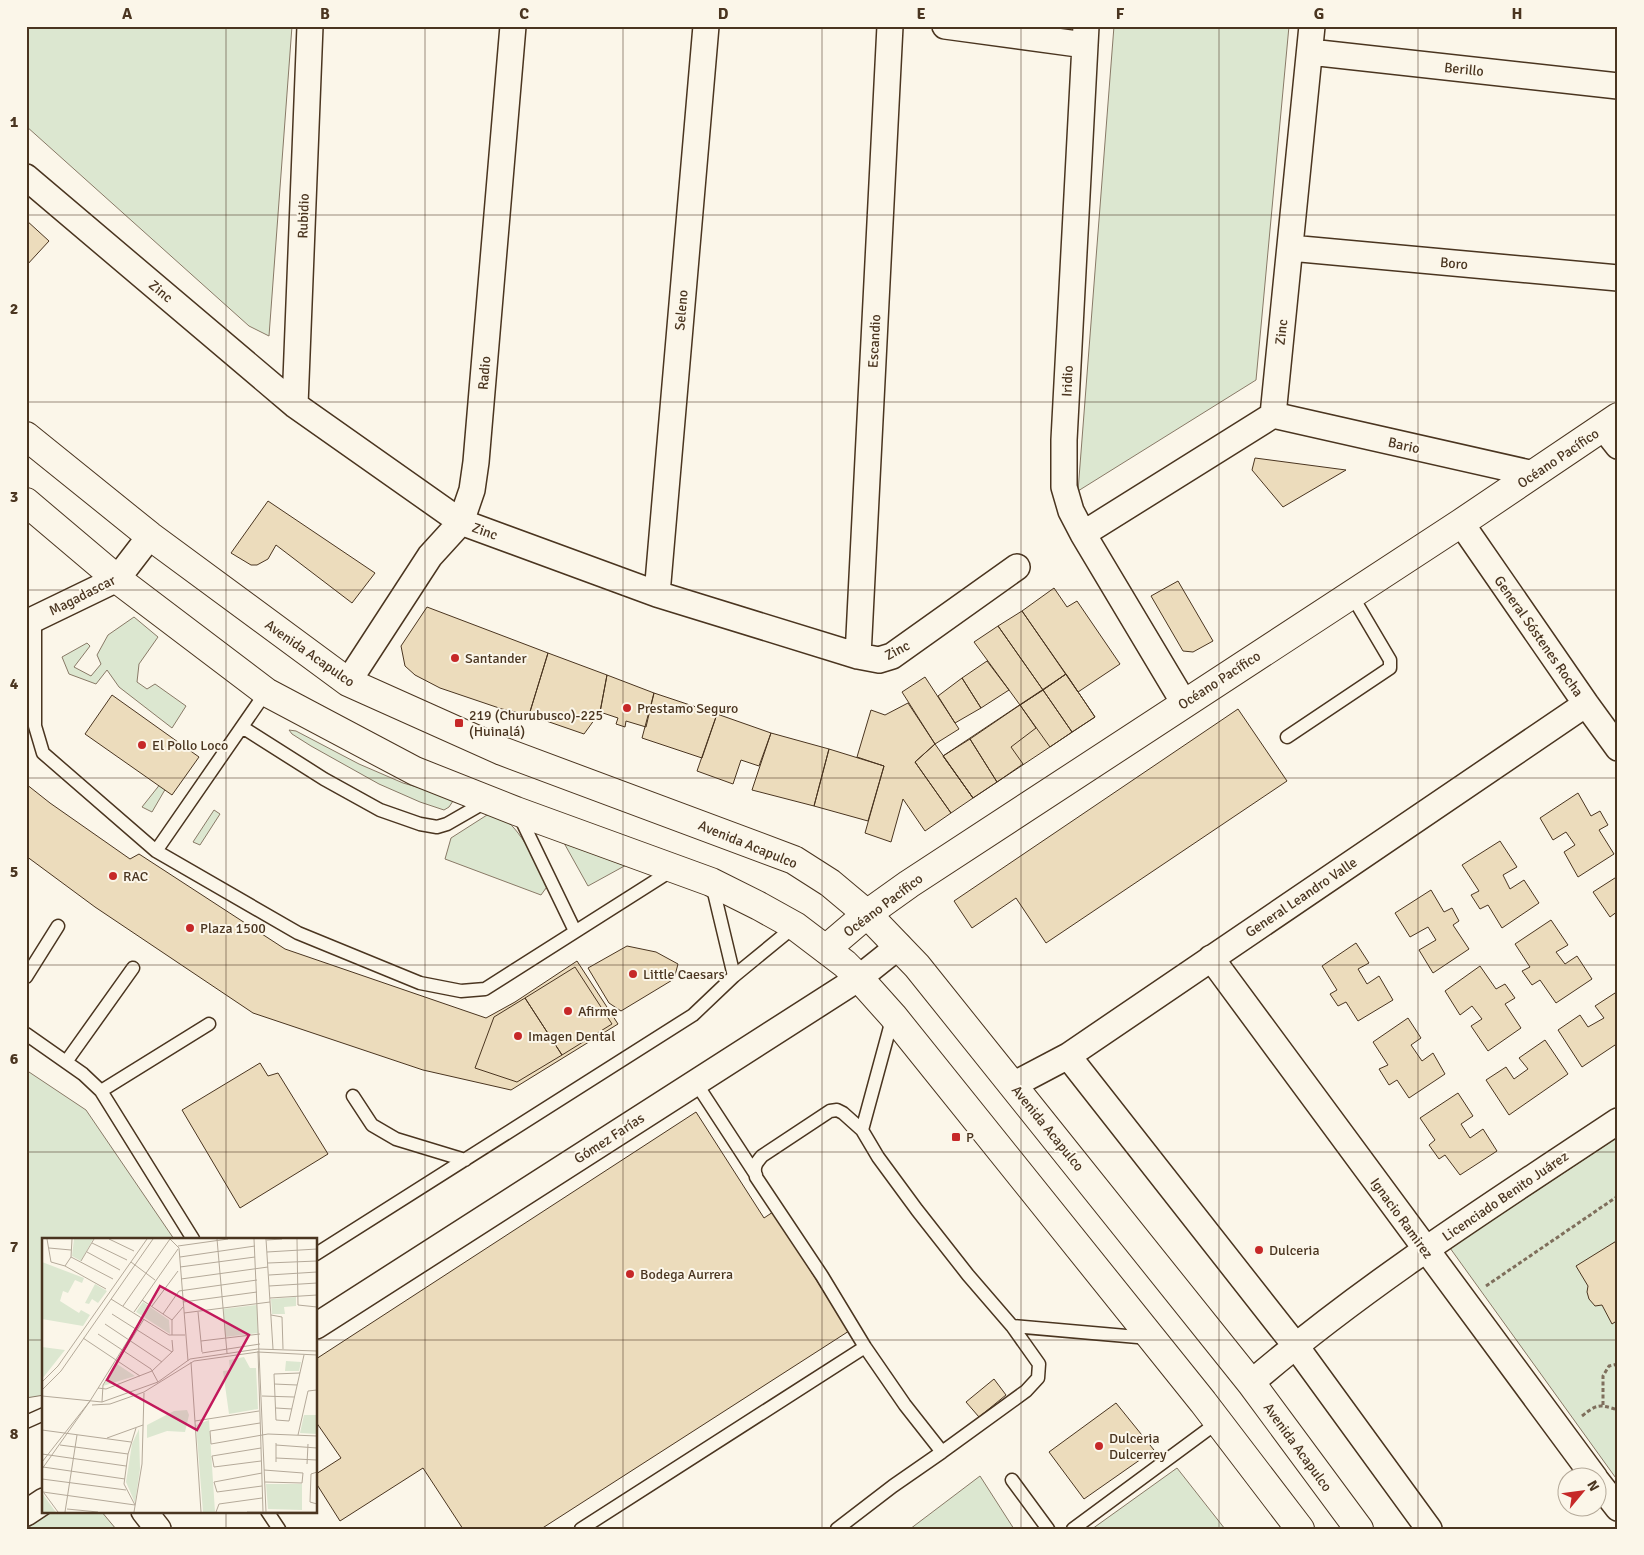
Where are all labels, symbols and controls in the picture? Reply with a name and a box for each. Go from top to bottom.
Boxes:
text: A [122,4,133,24]
text: B [320,4,330,24]
text: C [519,4,529,24]
text: D [718,4,729,24]
text: E [916,4,926,24]
text: F [1116,4,1125,24]
text: G [1314,4,1324,24]
text: H [1512,4,1522,24]
street label: Berillo [1443,59,1485,80]
text: 1 [10,112,19,132]
street label: Rubidio [294,193,313,239]
street label: Boro [1439,254,1469,273]
street label: Zinc [145,277,176,306]
street label: Seleno [671,289,692,331]
text: 2 [10,299,18,319]
street label: Escandio [865,314,884,368]
street label: Zinc [1272,318,1291,346]
street label: Radio [475,355,494,391]
street label: Iridio [1058,365,1077,397]
street label: Océano Pacífico [1514,425,1602,492]
street label: Bario [1386,434,1421,457]
text: 3 [10,487,18,507]
street label: Zinc [470,519,500,544]
street label: Magadascar [46,571,119,619]
street label: General Sóstenes Rocha [1490,573,1587,700]
street label: Avenida Acapulco [262,616,358,691]
street label: Zinc [882,637,913,664]
street label: Océano Pacífico [1175,647,1264,713]
place label: Santander [465,650,528,667]
marker: Santander [449,652,461,664]
text: 4 [10,674,19,694]
place label: Prestamo Seguro [637,700,738,717]
marker: Prestamo Seguro [621,702,633,714]
place label: 219 (Churubusco)-225 (Huinalá) [469,707,603,740]
marker: 219 (Churubusco)-225 (Huinalá) [453,717,465,729]
place label: El Pollo Loco [152,737,228,754]
marker: El Pollo Loco [136,739,148,751]
street label: Avenida Acapulco [696,817,800,872]
street label: General Leandro Valle [1242,854,1360,941]
text: 5 [10,862,18,882]
place label: RAC [123,868,148,885]
marker: RAC [107,870,119,882]
street label: Océano Pacífico [840,870,926,941]
place label: Plaza 1500 [200,920,266,937]
marker: Plaza 1500 [184,922,196,934]
place label: Little Caesars [643,966,725,983]
marker: Little Caesars [627,968,639,980]
place label: Afirme [578,1003,618,1020]
marker: Afirme [562,1005,574,1017]
place label: Imagen Dental [528,1028,615,1045]
marker: Imagen Dental [512,1030,524,1042]
text: 6 [10,1049,19,1069]
street label: Avenida Acapulco [1008,1082,1087,1175]
street label: Gómez Farías [571,1109,648,1167]
place label: P [966,1129,974,1146]
marker: P [950,1131,962,1143]
street label: Licenciado Benito Juárez [1439,1148,1572,1245]
street label: Ignacio Ramirez [1367,1175,1437,1262]
text: 7 [10,1237,19,1257]
inset map [42,1238,318,1512]
place label: Dulceria [1269,1242,1320,1259]
marker: Dulceria [1253,1244,1265,1256]
place label: Bodega Aurrera [640,1266,733,1283]
marker: Bodega Aurrera [624,1268,636,1280]
street label: Avenida Acapulco [1260,1400,1335,1495]
text: 8 [10,1424,19,1444]
place label: Dulceria Dulcerrey [1109,1430,1167,1463]
marker: Dulceria Dulcerrey [1093,1440,1105,1452]
north arrow [1556,1468,1606,1518]
text: N [1583,1478,1603,1494]

